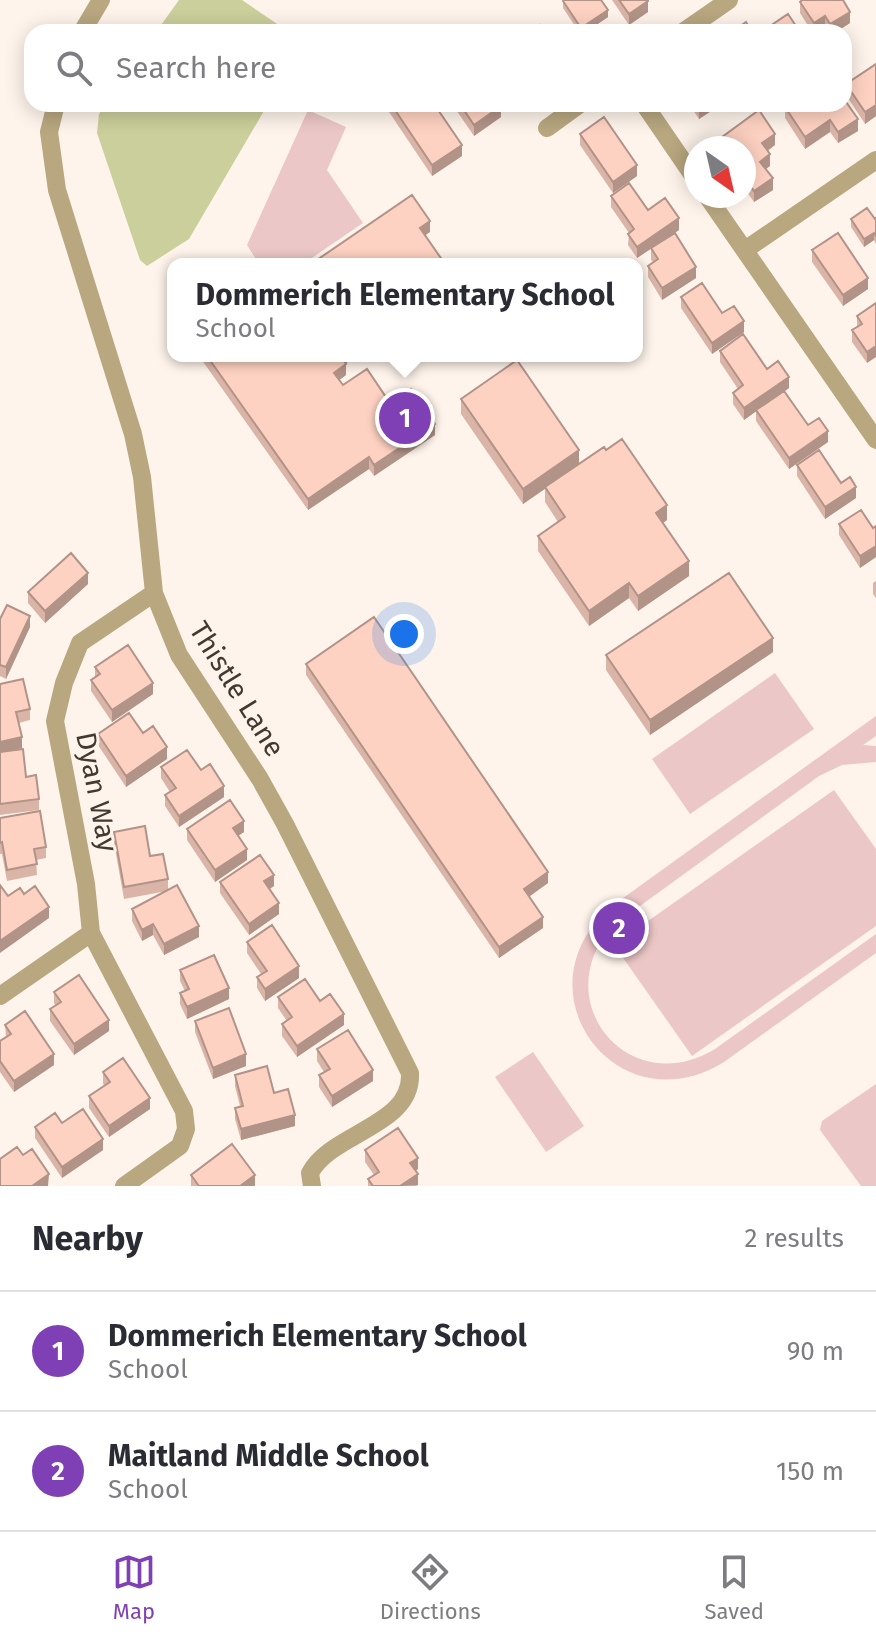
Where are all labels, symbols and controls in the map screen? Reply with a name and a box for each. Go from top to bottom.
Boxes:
search box [24,24,852,112]
icon: search [52,46,96,90]
text: Search here [116,50,276,86]
north arrow [684,136,756,208]
popup [167,258,643,362]
text: Dommerich Elementary School [196,277,614,313]
text: School [196,313,275,344]
pin: 1 [379,388,431,448]
your location [384,614,424,654]
street label: Thistle Lane [182,615,292,763]
street label: Dyan Way [69,729,125,855]
pin: 2 [593,898,645,958]
text: Nearby [32,1218,143,1259]
text: 2 results [744,1223,844,1254]
text: Dommerich Elementary School [108,1318,527,1354]
text: 1 [52,1336,64,1367]
text: 90 m [787,1336,844,1367]
text: School [108,1354,188,1385]
text: Maitland Middle School [108,1438,429,1474]
text: 2 [51,1456,65,1487]
text: 150 m [776,1456,844,1487]
text: School [108,1474,188,1505]
tab: Map [112,1550,156,1625]
tab: Directions [380,1550,481,1625]
tab: Saved [705,1550,764,1625]

